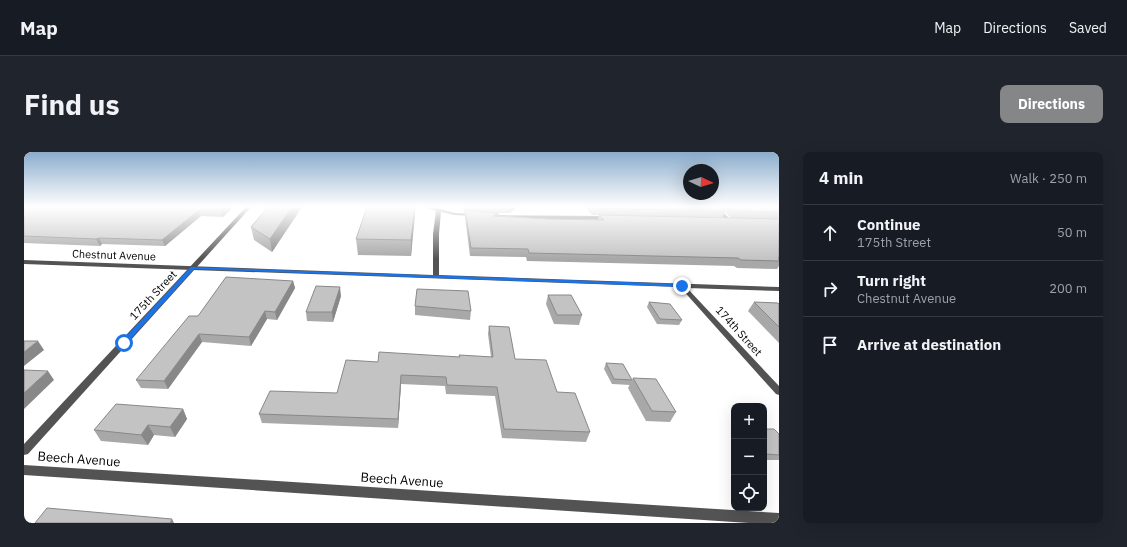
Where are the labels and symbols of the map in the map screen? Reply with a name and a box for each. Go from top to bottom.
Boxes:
north arrow [683,164,719,200]
street label: Chestnut Avenue [72,247,156,263]
street label: 175th Street [127,267,180,323]
route end [673,277,691,295]
street label: 174th Street [713,303,765,359]
route start [115,334,133,352]
street label: Beech Avenue [37,448,121,470]
street label: Beech Avenue [360,469,444,491]

